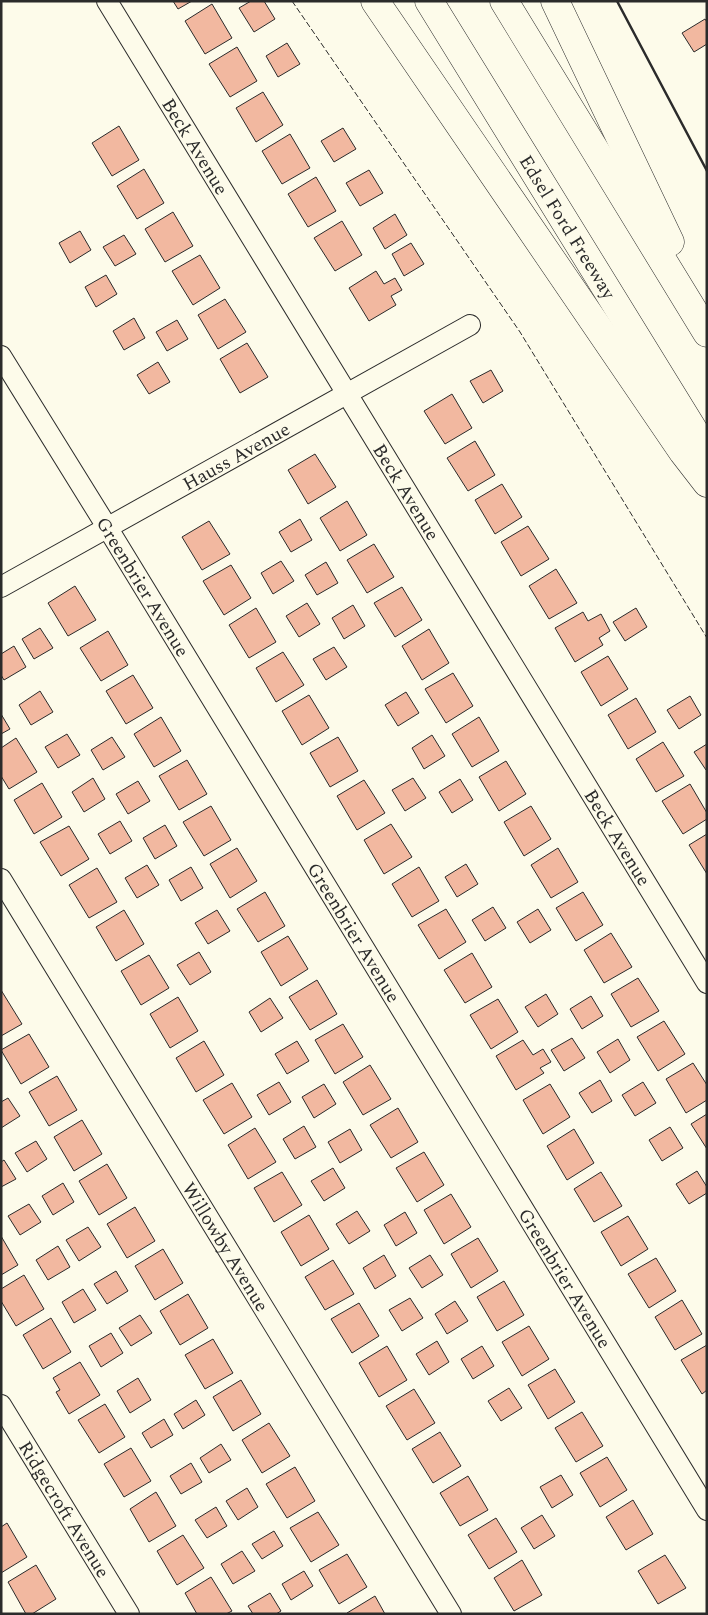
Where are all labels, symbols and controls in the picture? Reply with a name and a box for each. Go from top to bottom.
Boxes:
street label: Beck Avenue [154,93,235,201]
street label: Edsel Ford Freeway [511,150,623,306]
street label: Hauss Avenue [177,415,296,499]
street label: Beck Avenue [365,438,446,547]
street label: Greenbrier Avenue [88,512,196,663]
street label: Beck Avenue [576,784,658,892]
street label: Greenbrier Avenue [299,857,407,1009]
street label: Willowby Avenue [174,1177,276,1318]
street label: Greenbrier Avenue [510,1203,618,1355]
street label: Ridgecroft Avenue [10,1436,117,1584]

